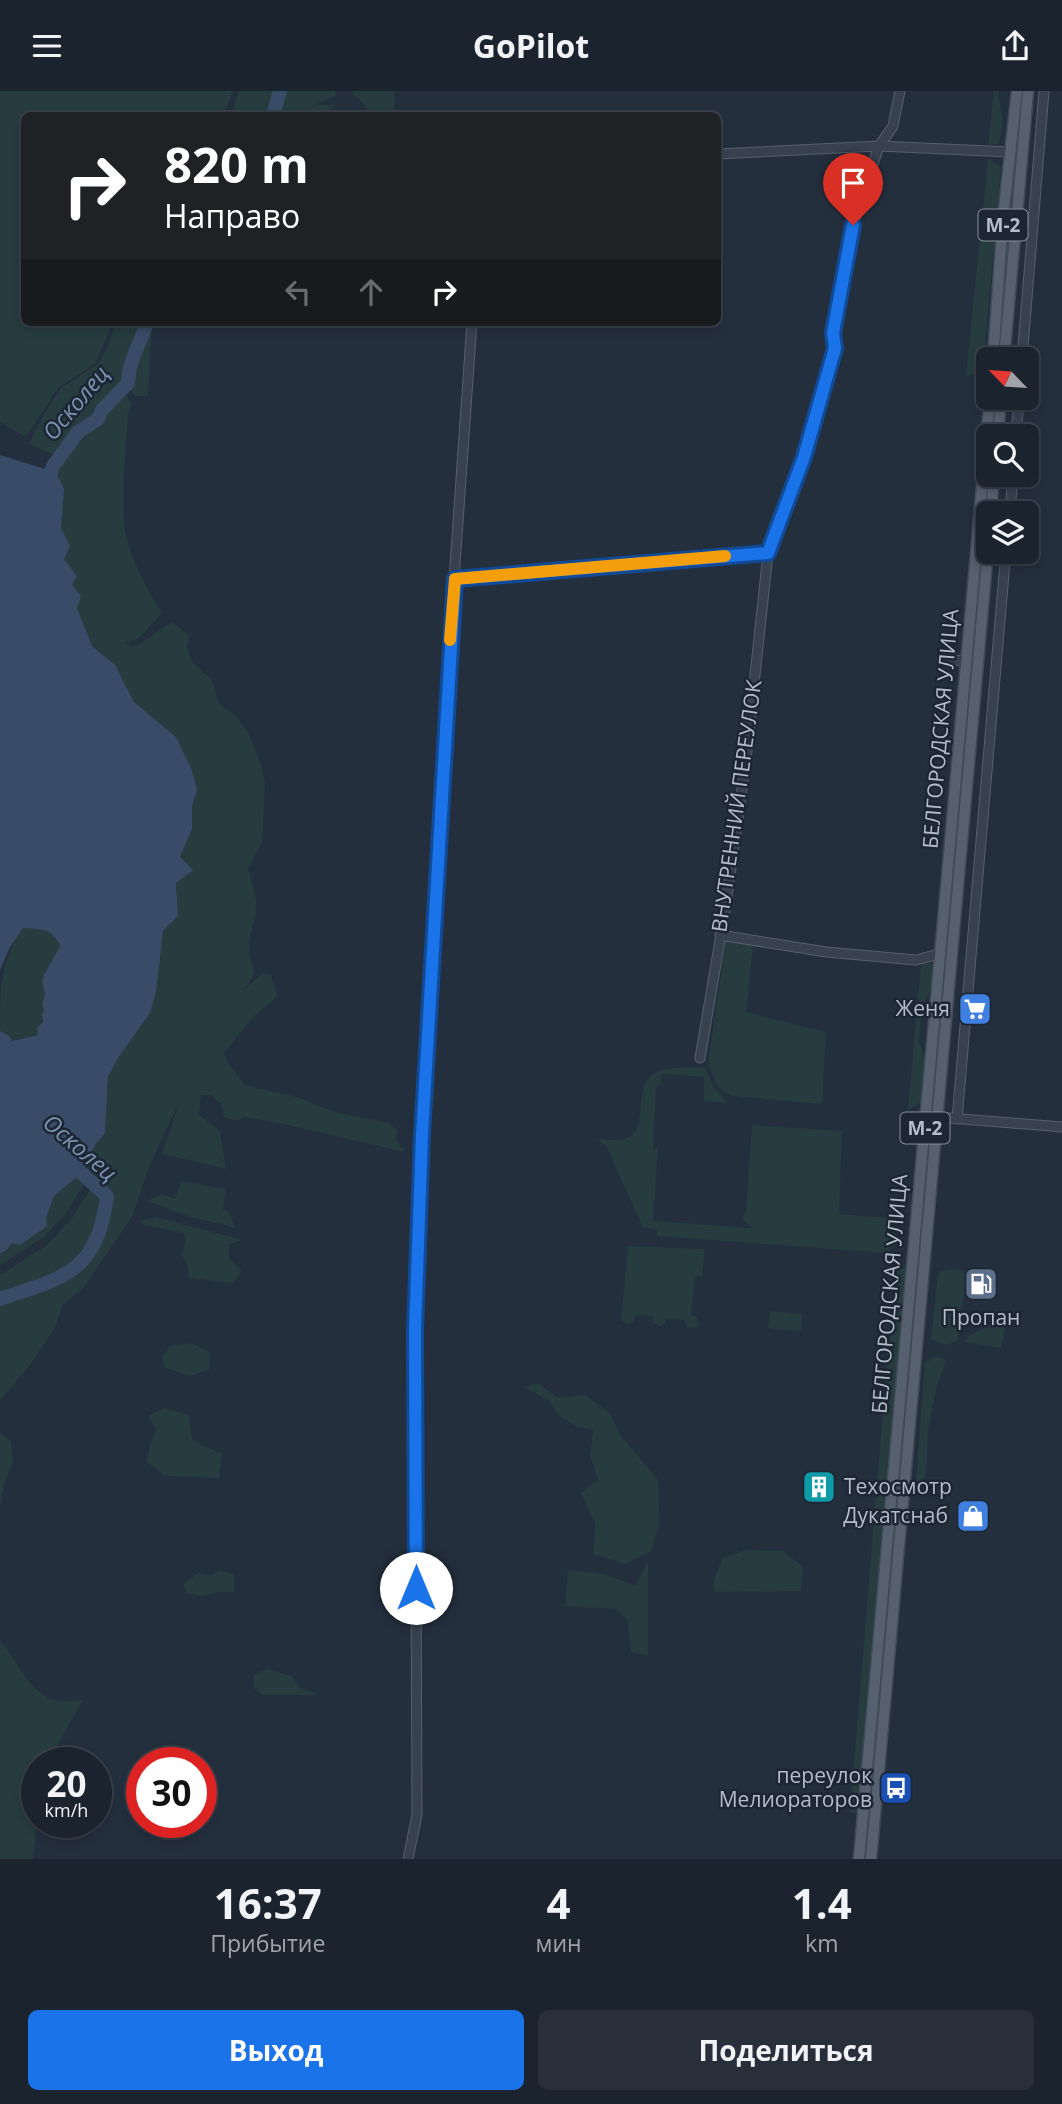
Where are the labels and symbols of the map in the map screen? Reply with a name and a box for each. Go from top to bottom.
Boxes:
pin [823,153,883,225]
road number: М-2 [978,209,1028,241]
north arrow [976,347,1040,409]
water label: Осколец [35,358,116,447]
street label: БЕЛГОРОДСКАЯ УЛИЦА [916,607,964,850]
street label: ВНУТРЕННИЙ ПЕРЕУЛОК [704,678,768,934]
supermarket icon: Женя [956,990,994,1028]
place label: Женя [896,994,950,1022]
water label: Осколец [37,1106,125,1188]
road number: М-2 [900,1112,950,1143]
street label: БЕЛГОРОДСКАЯ УЛИЦА [865,1172,913,1415]
fuel station icon: Пропан [962,1265,1000,1303]
place label: Пропан [942,1303,1020,1331]
building icon: Техосмотр [800,1468,838,1506]
place label: Техосмотр [844,1472,952,1500]
shop icon: Дукатснаб [954,1497,992,1535]
place label: Дукатснаб [843,1501,948,1529]
position arrow [379,1551,453,1625]
speed limit sign: 30 [126,1747,217,1838]
place label: переулок Мелиораторов [719,1761,872,1813]
bus stop icon: переулок Мелиораторов [877,1769,915,1807]

